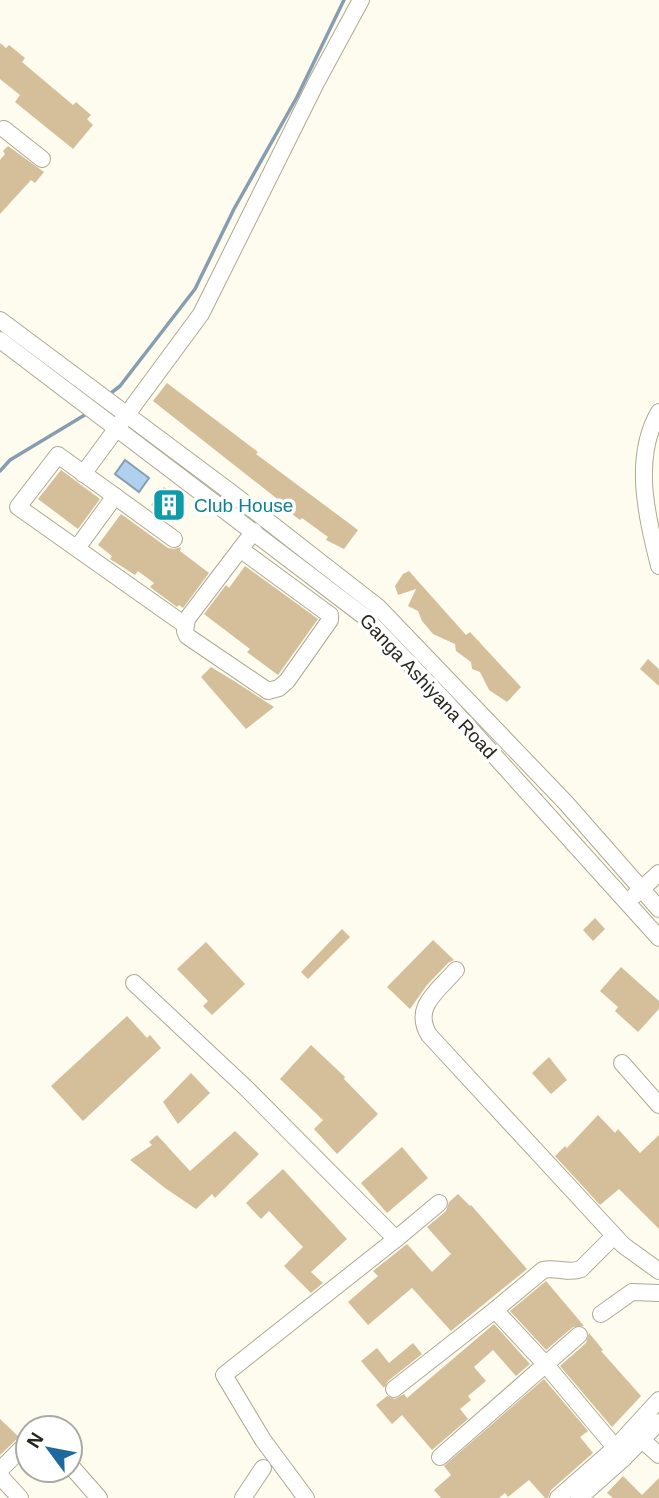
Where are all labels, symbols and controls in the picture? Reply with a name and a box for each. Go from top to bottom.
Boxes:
building icon: Club House [150,486,188,524]
place label: Club House [194,495,293,516]
street label: Ganga Ashiyana Road [355,609,501,763]
north arrow [14,1414,84,1484]
text: N [22,1429,48,1452]

